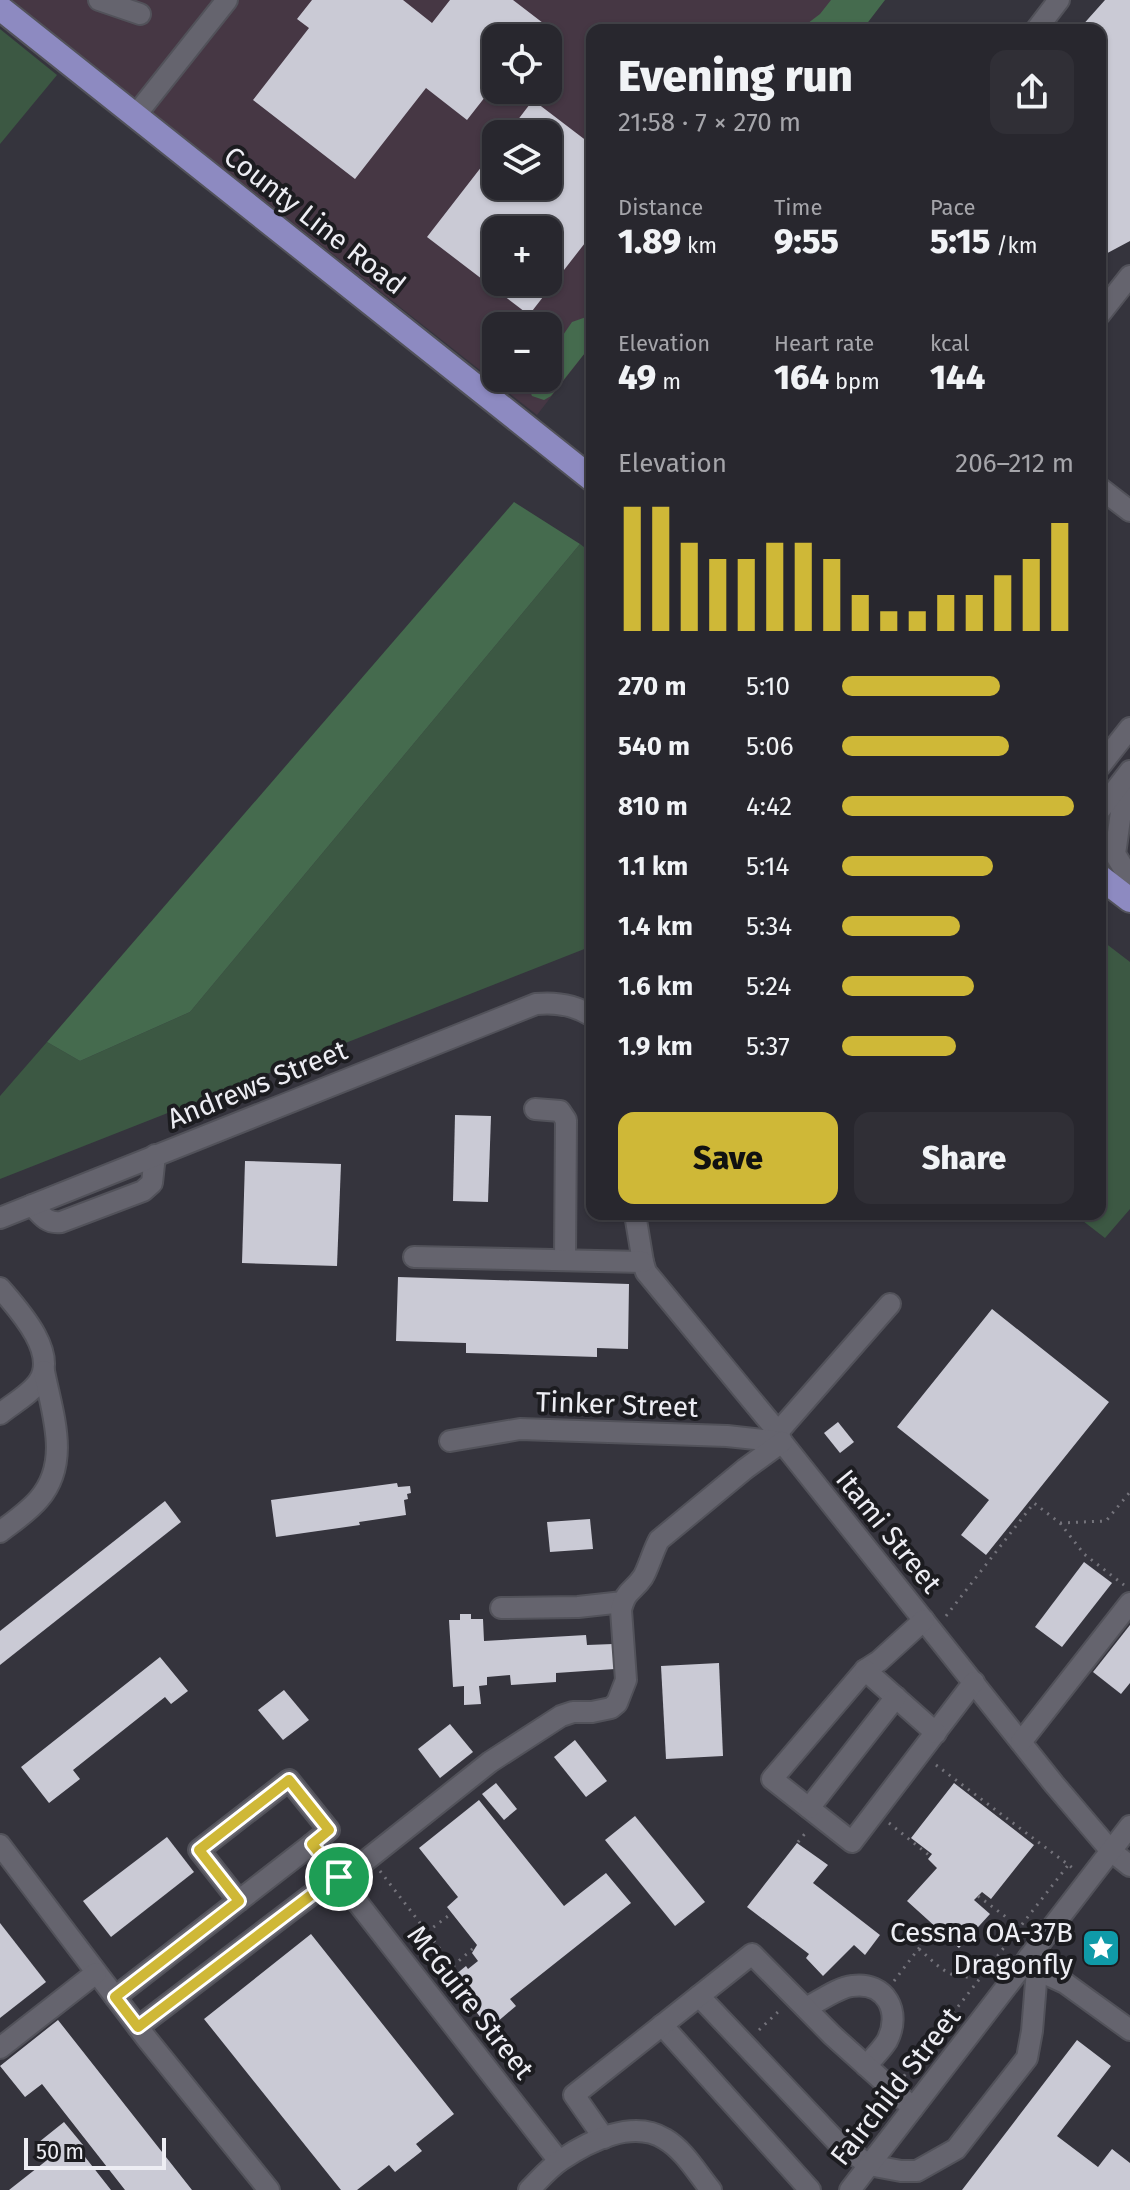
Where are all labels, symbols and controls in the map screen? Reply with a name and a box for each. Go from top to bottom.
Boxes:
map controls [482,24,562,392]
button: locate [482,24,562,104]
text: Evening run [618,50,853,103]
button: share [990,50,1074,134]
text: 21:58 · 7 × 270 m [618,107,801,138]
button: layers [482,120,562,200]
street label: County Line Road [218,139,412,301]
text: Distance [618,194,703,221]
text: Time [774,194,822,221]
text: Pace [930,194,976,221]
button: + [482,216,562,296]
text: 1.89 [618,221,681,262]
text: 9:55 [774,221,839,262]
text: 5:15 [930,221,990,262]
text: km [681,232,717,259]
text: /km [990,232,1038,259]
button: − [482,312,562,392]
text: Elevation [618,330,710,357]
text: Heart rate [774,330,874,357]
text: kcal [930,330,970,357]
text: 49 [618,357,656,398]
text: 164 [774,357,829,398]
text: 144 [930,357,985,398]
text: m [656,368,681,395]
text: bpm [829,368,880,395]
text: Elevation [618,448,727,479]
text: 206–212 m [955,448,1074,479]
text: 270 m [618,671,686,702]
text: 5:10 [746,671,790,702]
text: 540 m [618,731,690,762]
text: 5:06 [746,731,794,762]
text: 810 m [618,791,688,822]
text: 4:42 [746,791,792,822]
text: 1.1 km [618,851,688,882]
text: 5:14 [746,851,789,882]
text: 1.4 km [618,911,693,942]
text: 5:34 [746,911,792,942]
text: 1.6 km [618,971,693,1002]
text: 5:24 [746,971,791,1002]
text: 1.9 km [618,1031,693,1062]
text: 5:37 [746,1031,790,1062]
street label: Andrews Street [162,1033,353,1136]
button: Save [618,1112,838,1204]
button: Share [854,1112,1074,1204]
street label: Tinker Street [535,1385,700,1424]
street label: Itami Street [829,1463,949,1600]
pin [305,1843,373,1911]
icon: arrive [317,1855,361,1899]
place label: Cessna OA-37B Dragonfly [890,1916,1073,1981]
street label: McGuire Street [400,1919,541,2086]
place icon: Cessna OA-37B Dragonfly [1080,1927,1122,1969]
street label: Fairchild Street [824,2000,968,2172]
scale bar [24,2134,166,2170]
text: 50 m [36,2138,84,2165]

